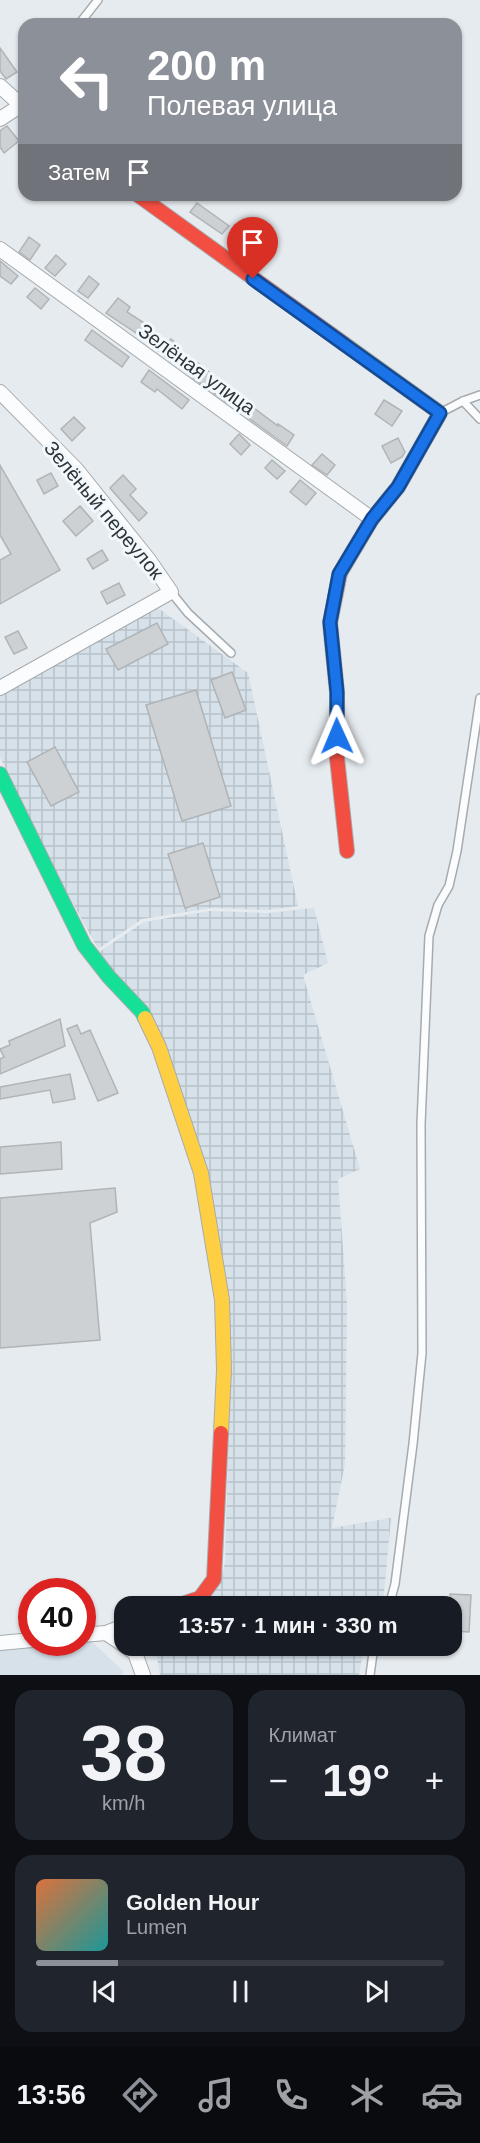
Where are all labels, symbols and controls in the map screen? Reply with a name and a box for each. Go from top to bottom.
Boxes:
icon: left [48,42,126,120]
text: 200 m [147,42,266,89]
text: Полевая улица [147,91,337,121]
icon: arrive [122,156,155,189]
text: Затем [48,160,110,185]
pin [227,217,278,279]
icon: arrive [236,226,269,259]
street label: Зелёная улица [134,319,260,419]
street label: Зелёный переулок [40,437,168,583]
position arrow [305,704,369,768]
speed limit sign: 40 [18,1578,96,1656]
text: 13:57 · 1 мин · 330 m [178,1613,398,1638]
text: 38 [80,1709,167,1797]
text: Климат [269,1724,337,1746]
text: 19° [322,1755,390,1806]
text: − [269,1762,288,1799]
text: + [425,1762,444,1799]
text: km/h [102,1792,145,1814]
text: Golden Hour [126,1890,259,1915]
text: Lumen [126,1916,187,1938]
icon: previous [88,1975,121,2008]
icon: pause [224,1975,257,2008]
icon: next [360,1975,393,2008]
icon: directions [119,2074,161,2116]
icon: music [195,2074,237,2116]
icon: phone [270,2074,312,2116]
icon: climate [346,2074,388,2116]
icon: car [421,2074,463,2116]
text: 13:56 [17,2080,86,2110]

